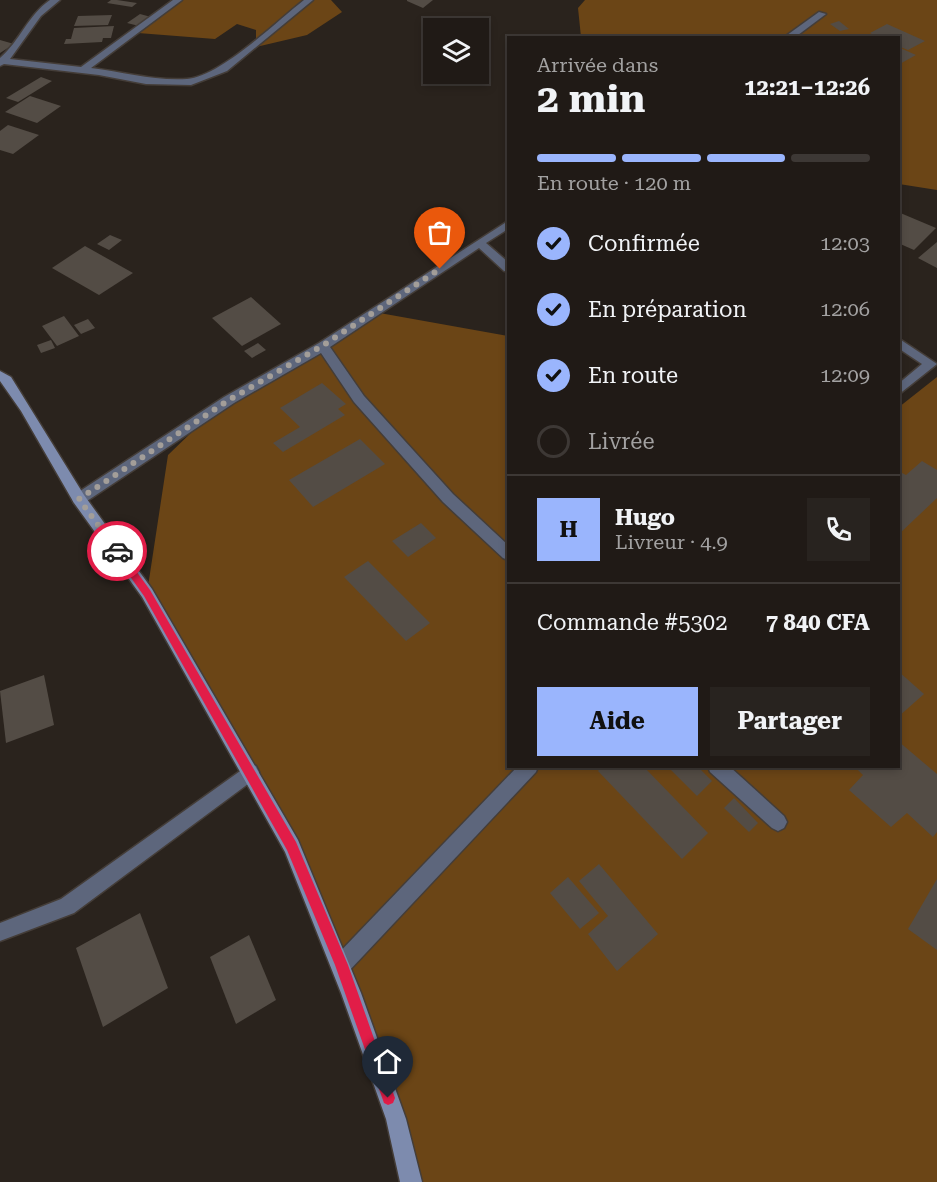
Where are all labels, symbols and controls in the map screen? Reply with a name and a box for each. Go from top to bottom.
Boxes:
map controls [423,18,489,84]
button: layers [423,18,489,84]
text: Arrivée dans [537,53,658,77]
text: 12:21–12:26 [744,75,870,100]
text: 2 min [537,76,645,122]
text: En route · 120 m [537,171,691,195]
pin [414,207,465,269]
icon: bag [423,216,456,249]
icon: check [537,227,570,260]
text: Confirmée [588,231,700,256]
text: 12:03 [820,231,870,255]
icon: check [537,293,570,326]
text: En préparation [588,297,747,322]
text: 12:06 [820,297,870,321]
icon: check [537,359,570,392]
text: En route [588,363,678,388]
text: 12:09 [820,363,870,387]
text: Livrée [588,429,654,454]
button: phone [807,498,870,561]
text: Hugo [615,505,675,530]
text: H [559,517,578,542]
courier [87,521,147,581]
text: Livreur · 4.9 [615,530,728,554]
icon: car [101,535,134,568]
text: Commande #5302 [537,610,727,635]
text: 7 840 CFA [766,610,870,635]
button: Aide [537,687,698,756]
button: Partager [710,687,870,756]
pin [362,1036,413,1098]
icon: home [371,1045,404,1078]

